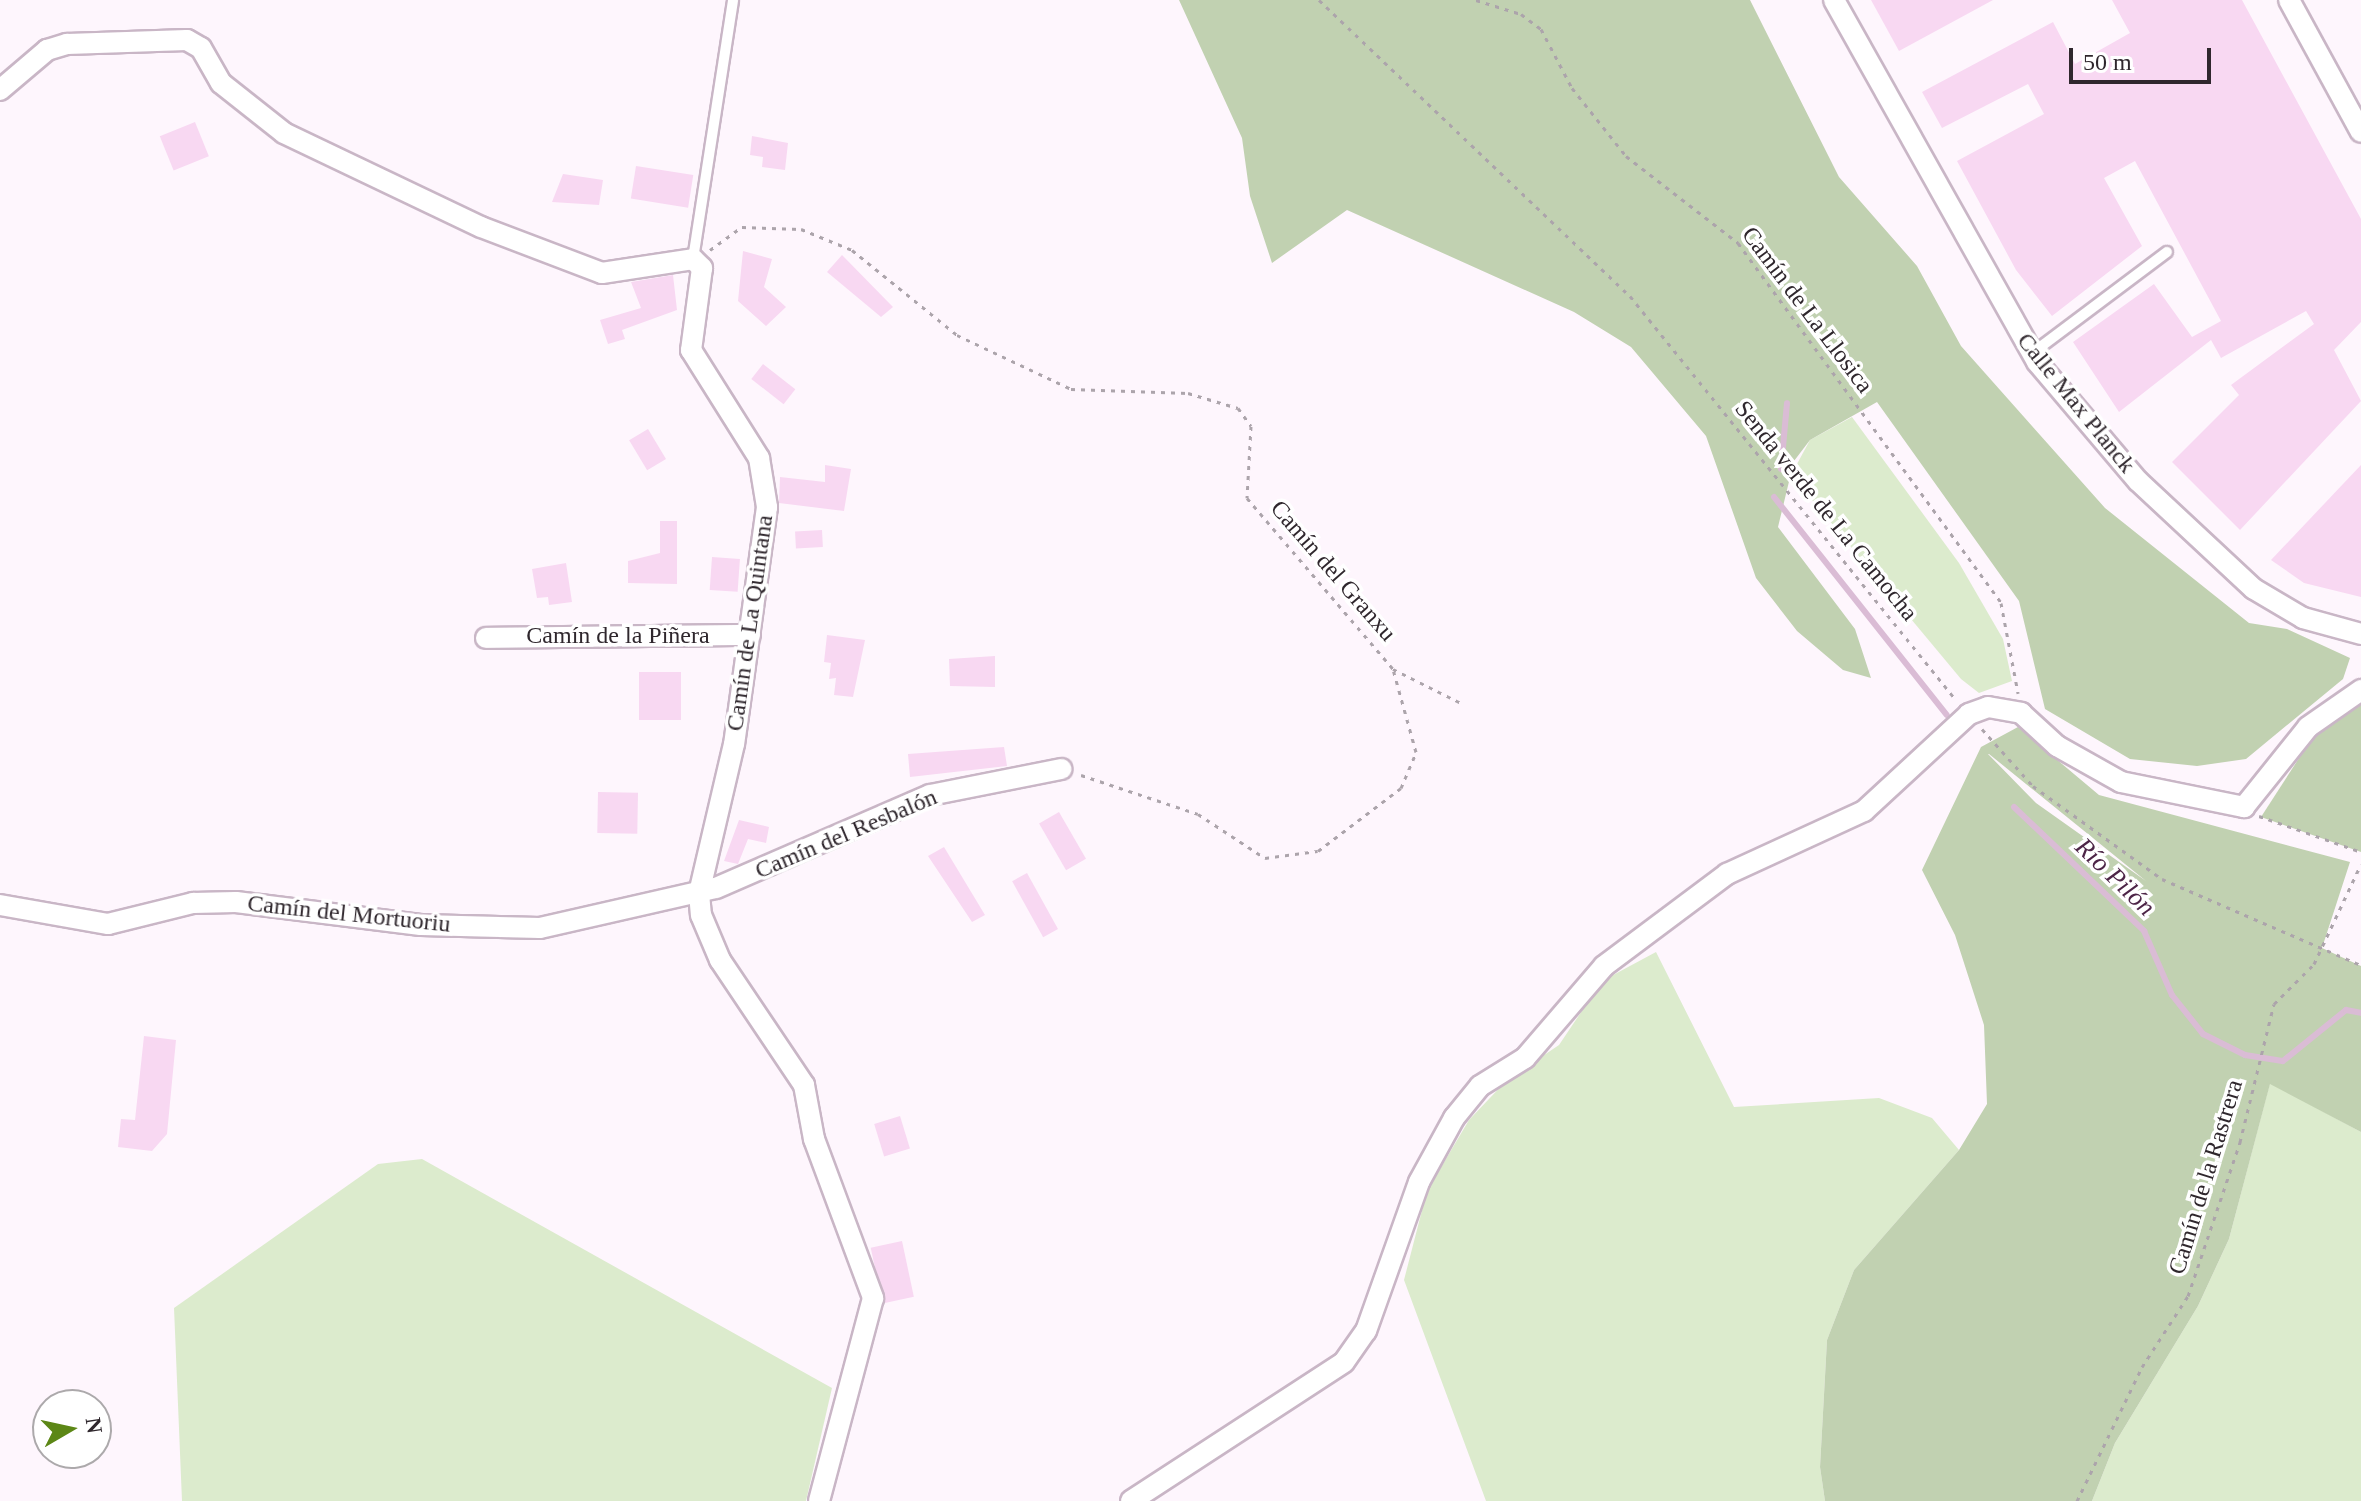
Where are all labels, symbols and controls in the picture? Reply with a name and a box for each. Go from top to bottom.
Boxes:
scale bar [2073,32,2215,82]
text: 50 m [2083,49,2132,75]
street label: Camín de La Llosica [1735,221,1879,399]
street label: Calle Max Planck [2011,327,2141,479]
street label: Senda verde de La Camocha [1728,395,1924,627]
street label: Camín del Granxu [1264,495,1402,647]
street label: Camín de La Quintana [721,513,779,733]
street label: Camín de la Piñera [526,622,710,650]
street label: Camín del Resbalón [751,783,941,885]
water label: Río Pilón [2069,831,2161,923]
street label: Camín del Mortuoriu [246,889,452,939]
street label: Camín de la Rastrera [2163,1076,2249,1278]
north arrow [32,1389,112,1469]
text: N [81,1416,108,1435]

